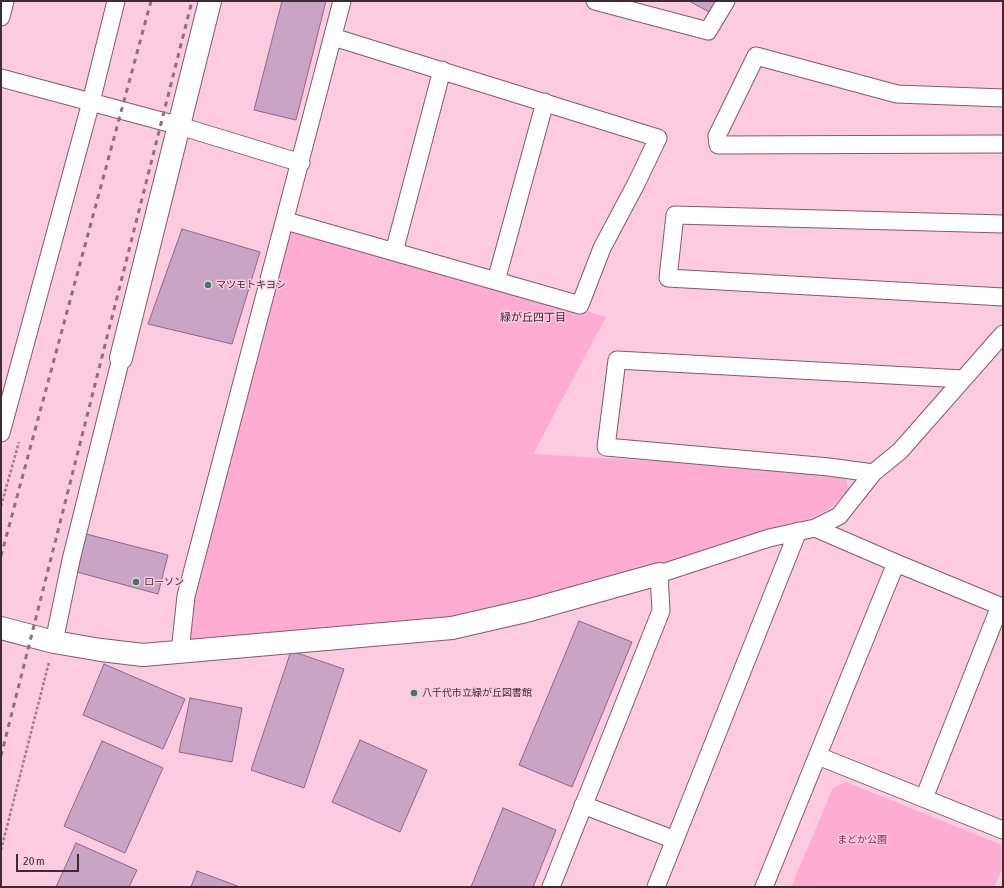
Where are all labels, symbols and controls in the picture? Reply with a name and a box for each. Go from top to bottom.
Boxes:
place label: マツモトキヨシ [216,279,286,291]
marker: マツモトキヨシ [203,280,213,290]
district label: 緑が丘四丁目 [500,311,566,325]
place label: ローソン [144,576,184,588]
marker: ローソン [131,577,141,587]
place label: 八千代市立緑が丘図書館 [422,687,532,699]
marker: 八千代市立緑が丘図書館 [409,688,419,698]
park label: まどか公園 [837,834,887,846]
scale bar [18,846,81,872]
text: 20 m [23,854,45,868]

